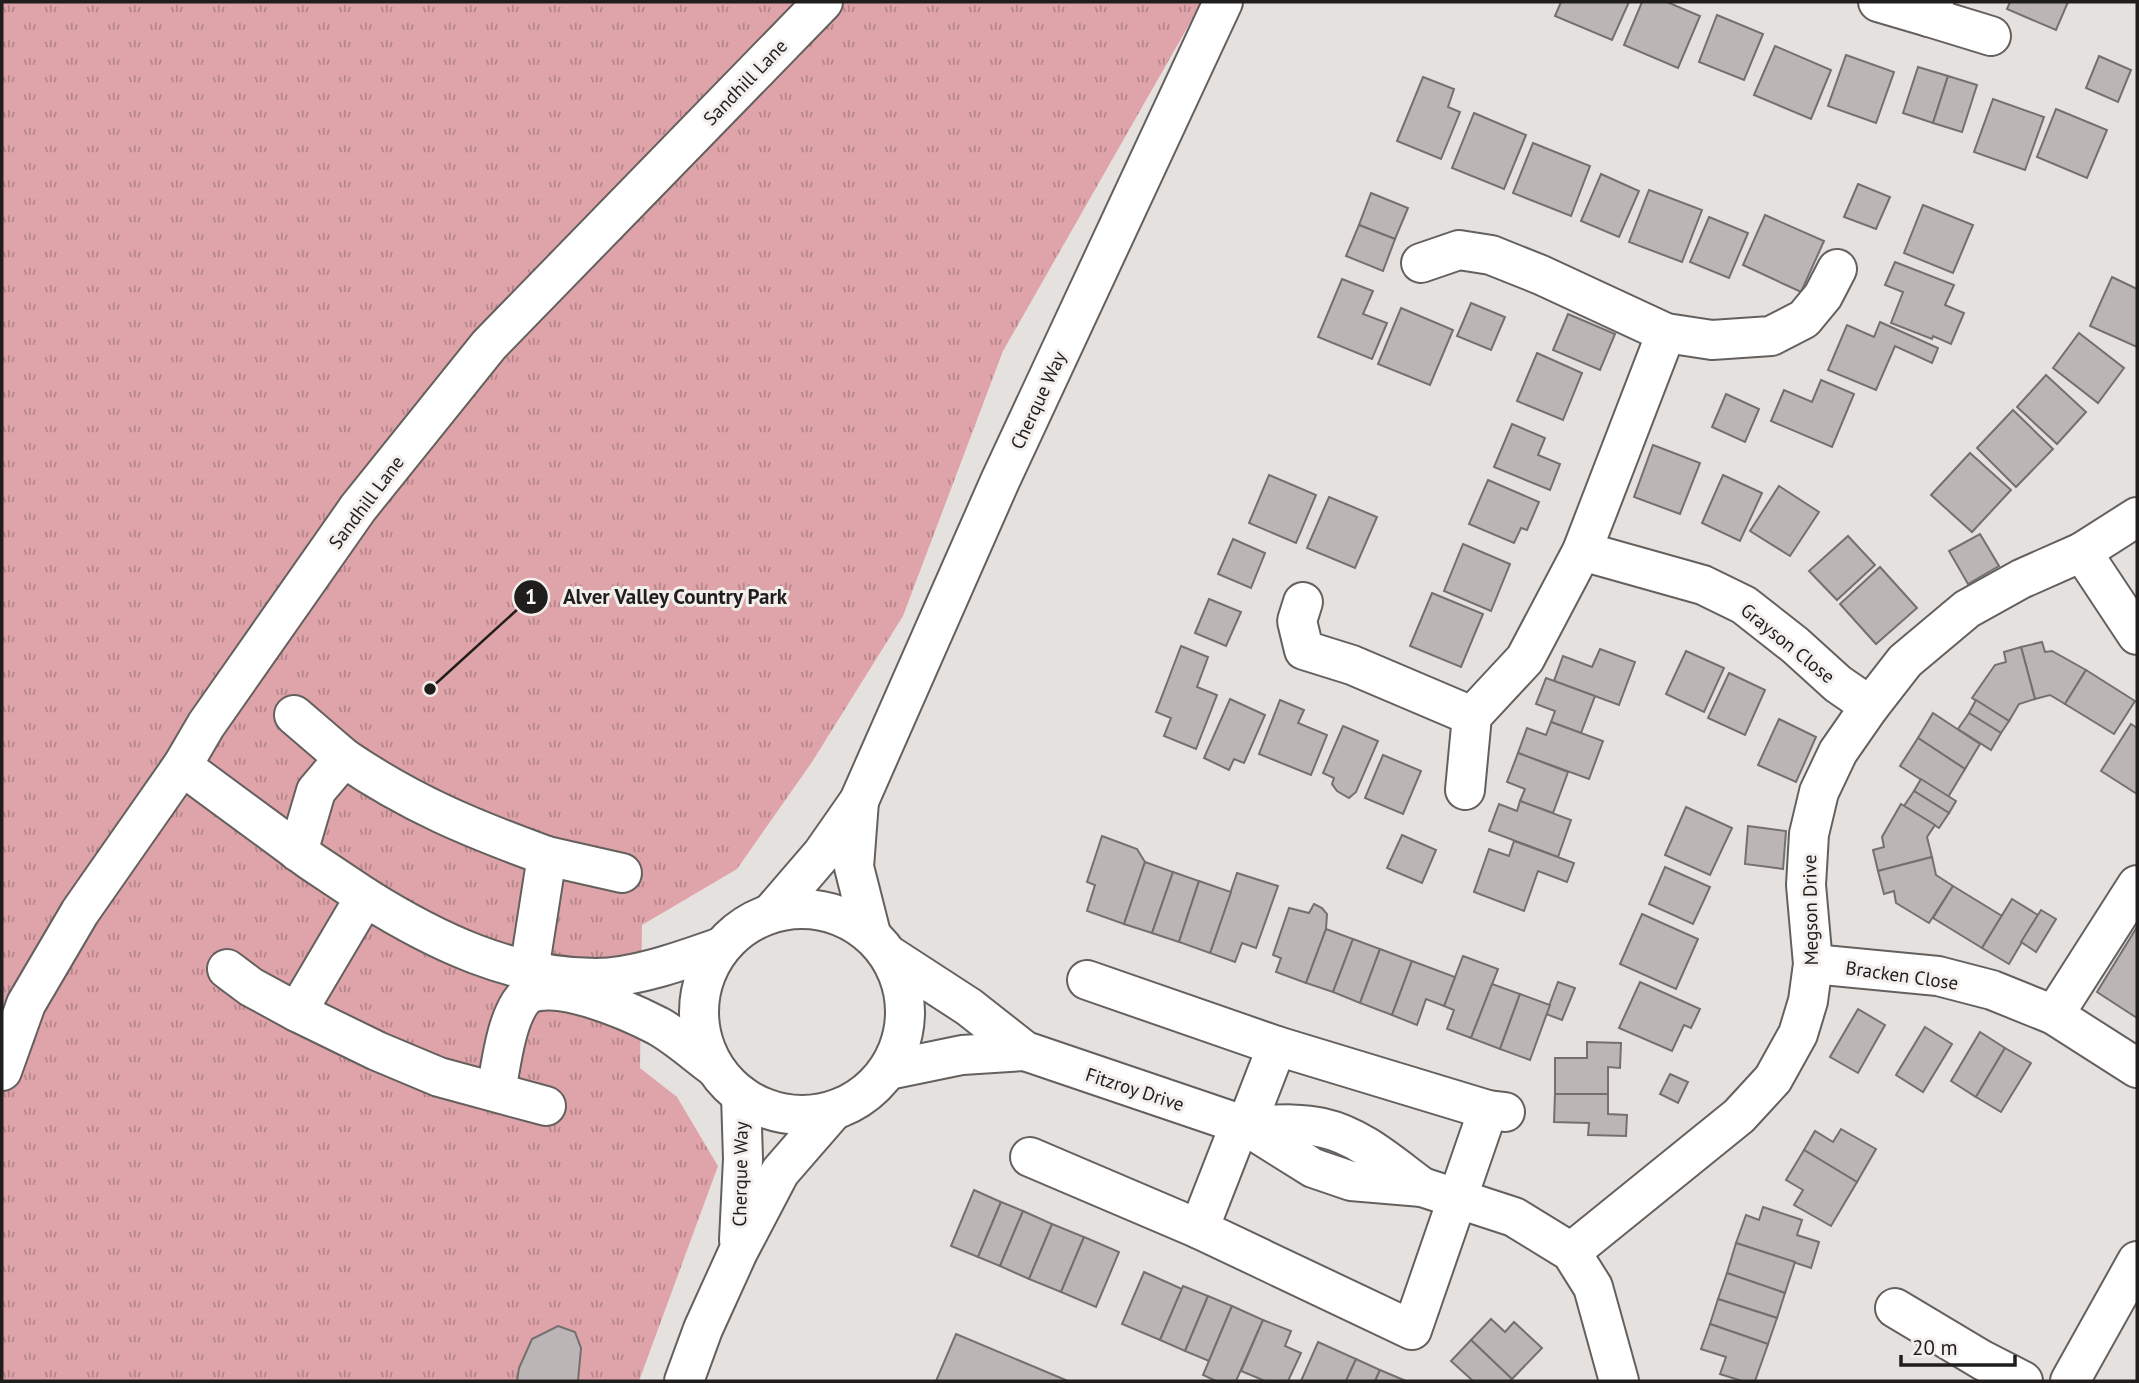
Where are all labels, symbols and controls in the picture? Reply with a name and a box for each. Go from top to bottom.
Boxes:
street label: Sandhill Lane [698,34,792,130]
street label: Cherque Way [1005,347,1071,453]
street label: Sandhill Lane [323,451,409,553]
callout: Alver Valley Country Park [513,576,803,618]
text: 1 [525,583,537,610]
text: Alver Valley Country Park [563,583,788,610]
street label: Grayson Close [1736,598,1840,688]
street label: Megson Drive [1797,854,1823,966]
street label: Bracken Close [1844,955,1960,995]
street label: Fitzroy Drive [1083,1062,1187,1116]
street label: Cherque Way [727,1121,753,1227]
scale bar [1901,1324,2015,1368]
text: 20 m [1912,1334,1958,1361]

